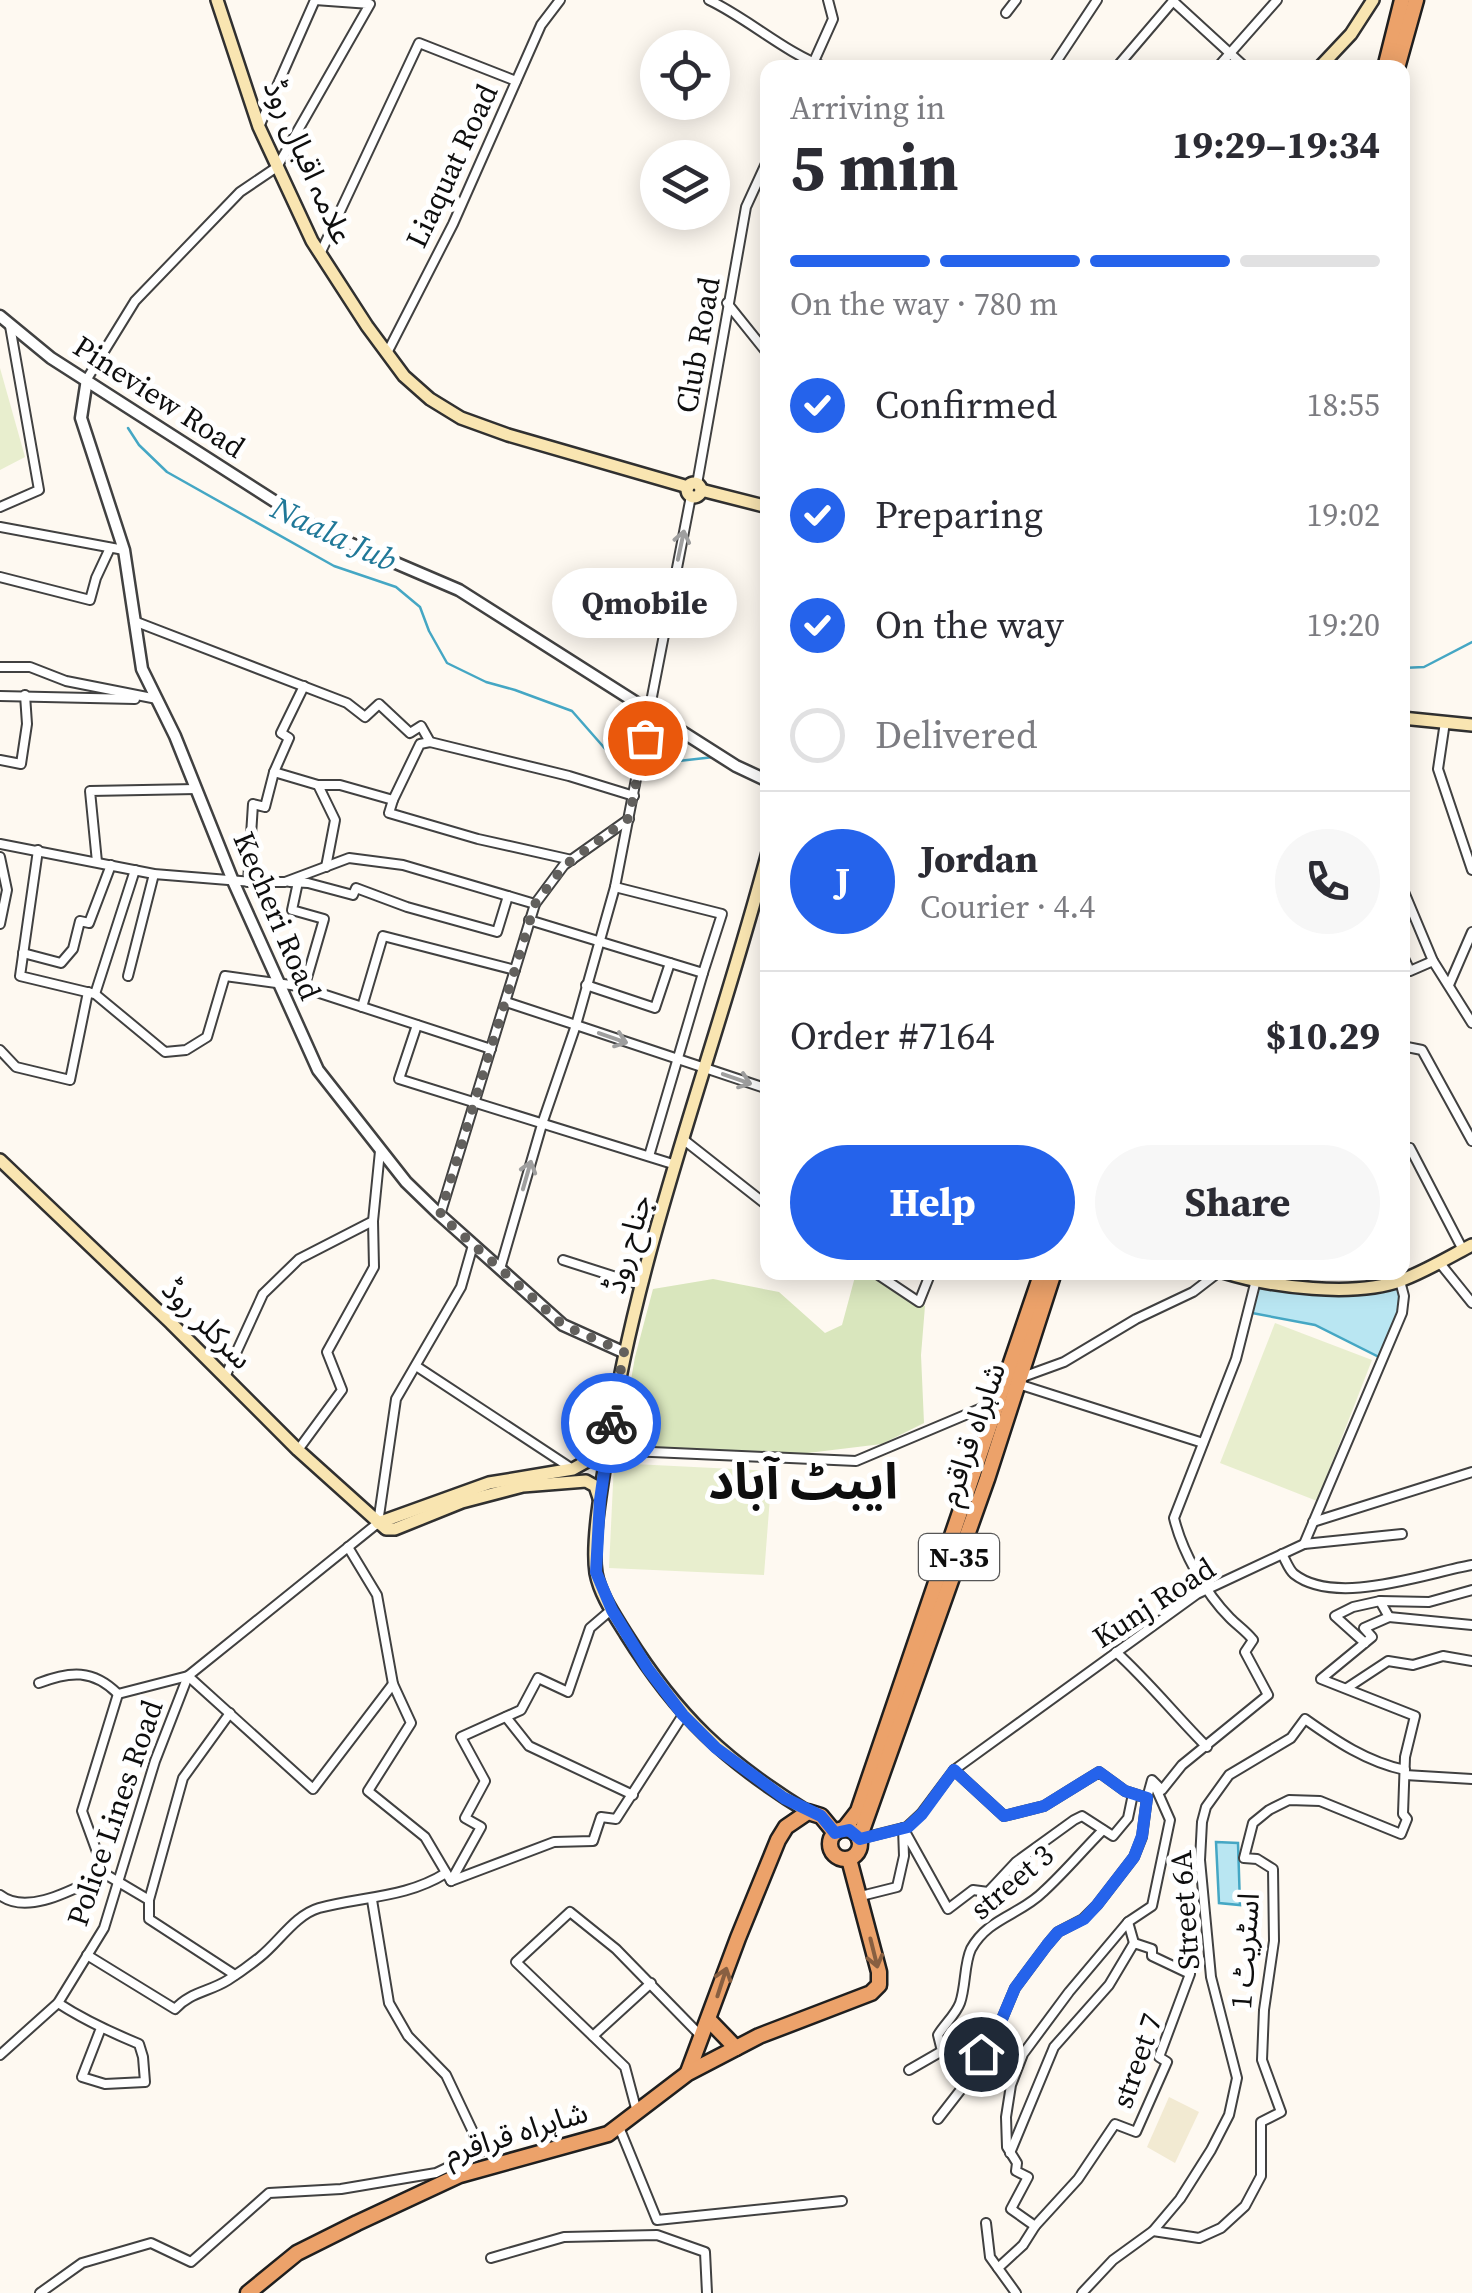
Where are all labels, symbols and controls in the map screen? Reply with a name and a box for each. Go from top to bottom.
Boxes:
map controls [640,30,730,230]
button: locate [640,30,730,120]
street label: علامہ اقبال روڈ [254,73,363,251]
street label: Liaquat Road [396,77,507,254]
text: Arriving in [790,86,945,130]
text: 19:29–19:34 [1172,119,1380,171]
text: 5 min [790,123,959,212]
button: layers [640,140,730,230]
street label: Club Road [665,274,730,416]
text: On the way · 780 m [790,282,1058,326]
street label: Pineview Road [65,326,253,467]
icon: check [790,378,845,433]
text: Confirmed [875,379,1057,431]
text: 18:55 [1306,383,1380,427]
water label: Naala Jub [264,486,404,582]
icon: check [790,488,845,543]
text: Preparing [875,489,1043,541]
text: 19:02 [1306,493,1380,537]
one-way arrow [673,530,691,562]
callout: Qmobile [552,568,738,638]
text: Qmobile [581,581,708,625]
icon: check [790,598,845,653]
text: On the way [875,599,1064,651]
text: 19:20 [1306,603,1380,647]
pin [603,696,688,781]
text: Delivered [875,709,1038,761]
icon: bag [618,711,673,766]
street label: Kecheri Road [224,825,331,1006]
button: phone [1275,829,1380,934]
text: Jordan [920,833,1038,885]
text: J [835,855,850,907]
text: Courier · 4.4 [920,885,1095,929]
text: Order #7164 [790,1010,994,1062]
text: $10.29 [1266,1010,1380,1062]
one-way arrow [597,1031,629,1049]
one-way arrow [720,1071,752,1089]
button: Help [790,1145,1075,1260]
button: Share [1095,1145,1380,1260]
one-way arrow [519,1160,537,1191]
street label: جناح روڈ [594,1189,663,1299]
street label: سرکلر روڈ [153,1269,262,1378]
street label: شاہراہ قراقرم [928,1357,1017,1511]
courier [561,1373,661,1473]
icon: bike [584,1396,639,1451]
district label: ایبٹ آباد [708,1447,898,1516]
road number: N-35 [919,1534,999,1580]
street label: Kunj Road [1085,1548,1223,1657]
street label: Police Lines Road [57,1694,172,1931]
street label: street 3 [961,1835,1062,1929]
street label: Street 6A [1160,1849,1209,1971]
street label: اسٹریٹ 1 [1220,1891,1269,2011]
one-way arrow [866,1936,884,1968]
one-way arrow [714,1966,732,1998]
street label: street 7 [1101,2008,1172,2114]
pin [939,2012,1024,2097]
icon: home [954,2027,1009,2082]
street label: شاہراہ قراقرم [439,2091,593,2176]

